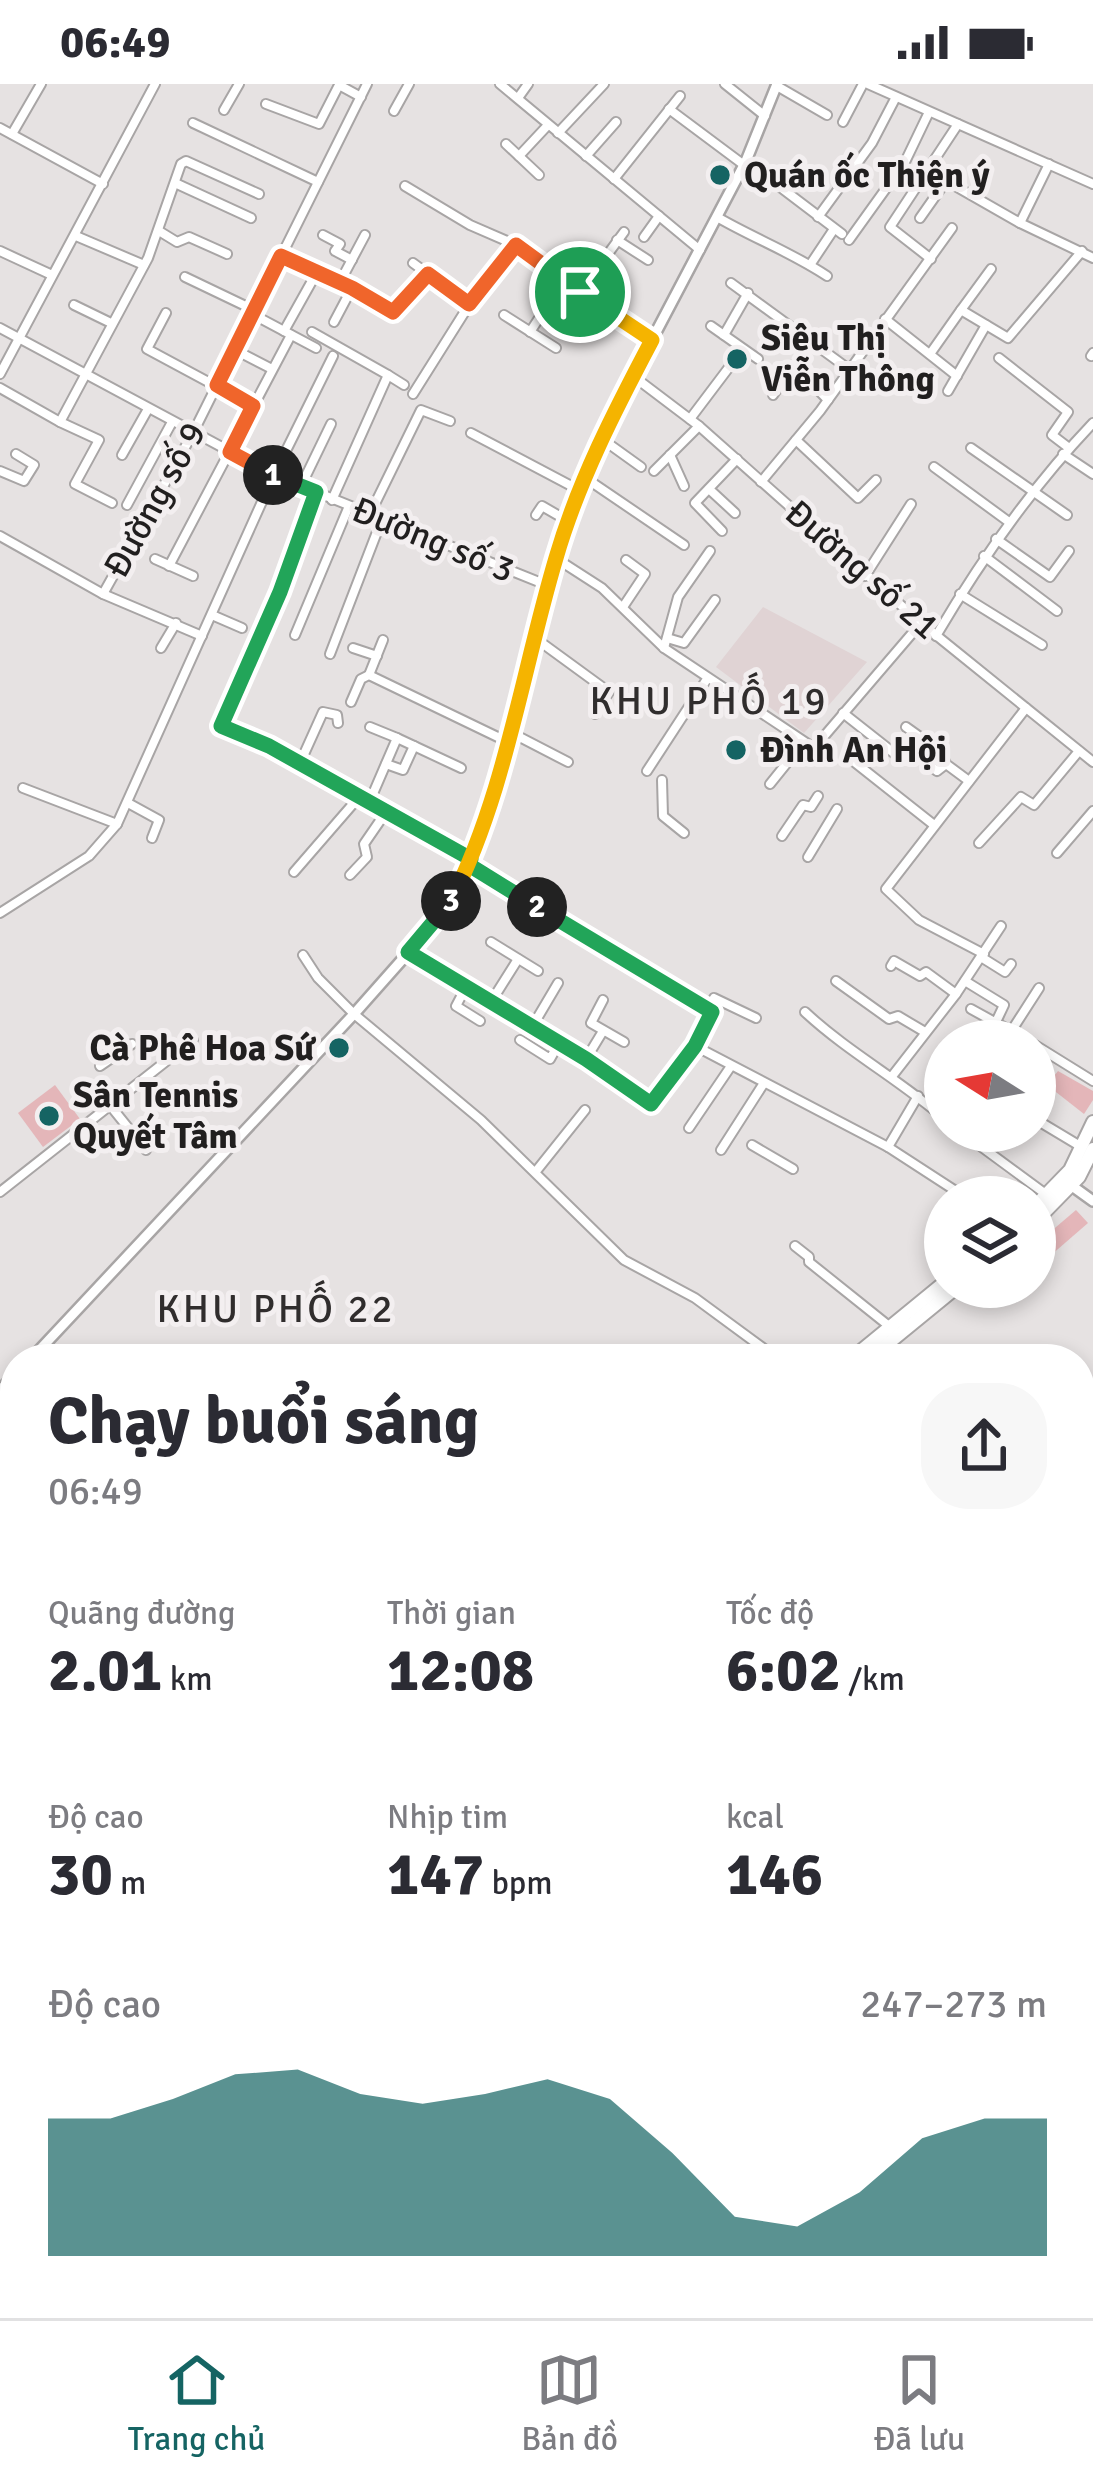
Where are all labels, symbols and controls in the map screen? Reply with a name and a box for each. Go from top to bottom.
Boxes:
text: 06:49 [60,15,170,70]
place label: Quán ốc Thiện ý [744,152,990,198]
marker: Quán ốc Thiện ý [707,162,733,188]
pin [529,241,631,343]
icon: arrive [547,259,613,325]
place label: Siêu Thị Viễn Thông [761,316,935,402]
marker: Siêu Thị Viễn Thông [724,346,750,372]
street label: Đường số 9 [94,414,216,586]
pin: 1 [243,445,303,505]
text: 1 [264,454,282,495]
street label: Đường số 3 [345,487,521,593]
street label: Đường số 21 [775,491,949,649]
district label: KHU PHỐ 19 [589,672,829,725]
place label: Đình An Hội [760,728,947,773]
marker: Đình An Hội [723,737,749,763]
pin: 3 [421,871,481,931]
pin: 2 [507,877,567,937]
text: 3 [442,880,460,921]
text: 2 [528,886,546,927]
north arrow [924,1020,1056,1152]
map controls [924,1020,1056,1308]
place label: Cà Phê Hoa Sứ [89,1026,316,1071]
marker: Cà Phê Hoa Sứ [326,1035,352,1061]
place label: Sân Tennis Quyết Tâm [73,1073,238,1159]
marker: Sân Tennis Quyết Tâm [36,1103,62,1129]
button: layers [924,1176,1056,1308]
district label: KHU PHỐ 22 [156,1280,396,1333]
text: Chạy buổi sáng [48,1381,479,1462]
button: share [921,1383,1047,1509]
text: 06:49 [48,1467,143,1515]
text: Quãng đường [48,1593,235,1634]
text: Thời gian [387,1593,516,1634]
text: Tốc độ [726,1593,814,1634]
text: 2.01 [48,1634,162,1708]
text: 12:08 [387,1634,534,1708]
text: 6:02 [726,1634,841,1708]
text: km [162,1659,213,1700]
text: /km [841,1659,905,1700]
text: Độ cao [48,1797,144,1838]
text: Nhịp tim [387,1797,508,1838]
text: kcal [726,1797,784,1838]
text: 30 [48,1838,113,1912]
text: 147 [387,1838,484,1912]
text: 146 [726,1838,823,1912]
text: m [113,1863,146,1904]
text: bpm [484,1863,553,1904]
text: Độ cao [48,1980,161,2028]
text: 247–273 m [860,1980,1047,2028]
tab: Trang chủ [128,2347,265,2460]
tab: Bản đồ [521,2347,618,2460]
tab: Đã lưu [874,2347,965,2460]

